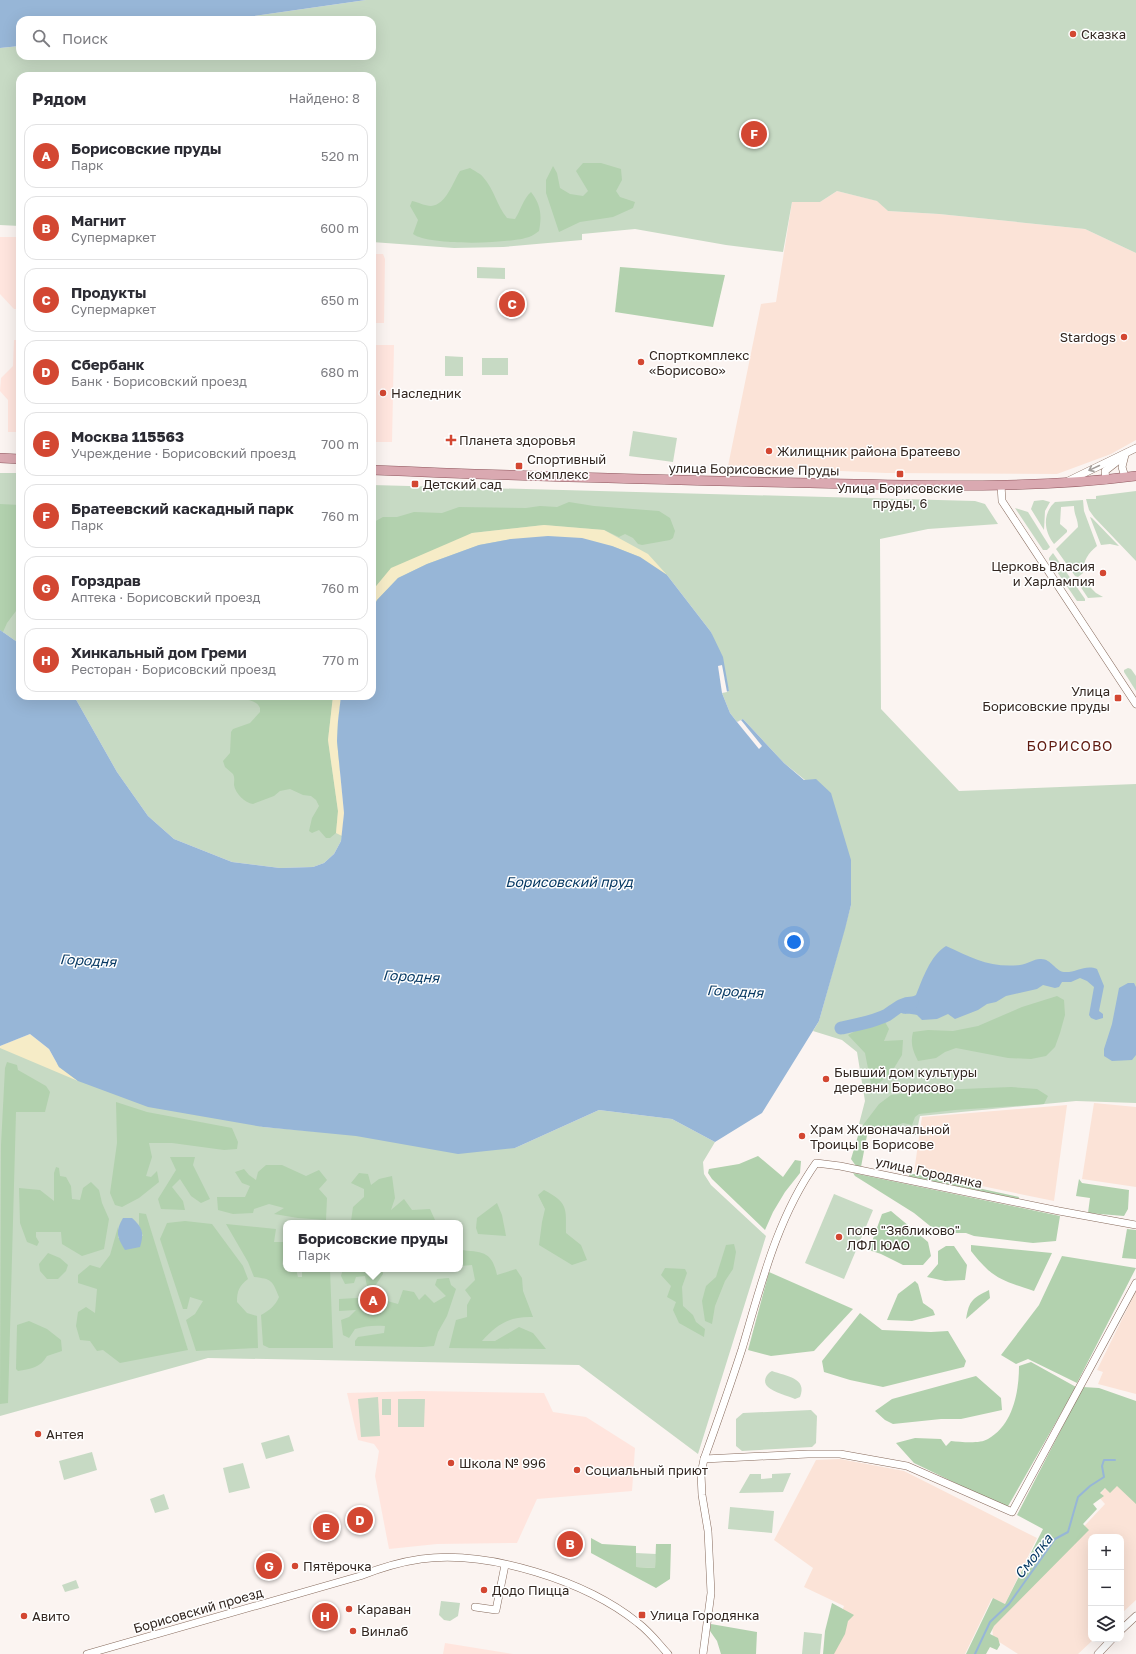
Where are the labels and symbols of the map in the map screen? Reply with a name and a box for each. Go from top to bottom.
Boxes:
place label: Сказка [1081,26,1126,42]
marker: Сказка [1068,29,1078,39]
pin: F [741,119,767,149]
pin: C [499,289,525,319]
place label: Stardogs [1060,329,1116,345]
marker: Stardogs [1119,332,1129,342]
place label: Спорткомплекс «Борисово» [649,347,749,378]
marker: Спорткомплекс «Борисово» [636,357,646,367]
place label: Наследник [391,385,462,401]
marker: Наследник [378,388,388,398]
place label: Планета здоровья [459,432,576,448]
marker: Планета здоровья [446,435,456,445]
place label: Жилищник района Братеево [777,443,961,459]
marker: Жилищник района Братеево [764,446,774,456]
place label: Спортивный комплекс [527,451,606,482]
street label: улица Борисовские Пруды [668,460,840,478]
marker: Спортивный комплекс [514,461,524,471]
one-way arrow [1088,465,1100,472]
marker: Улица Борисовские пруды, 6 [895,469,905,479]
place label: Детский сад [423,476,502,492]
marker: Детский сад [410,479,420,489]
place label: Улица Борисовские пруды, 6 [837,480,963,511]
place label: Церковь Власия и Харлампия [991,558,1095,589]
marker: Церковь Власия и Харлампия [1098,568,1108,578]
place label: Улица Борисовские пруды [982,683,1110,714]
marker: Улица Борисовские пруды [1113,693,1123,703]
district label: БОРИСОВО [1027,737,1113,754]
water label: Борисовский пруд [505,873,633,890]
your location [784,932,804,952]
water label: Городня [59,950,118,970]
water label: Городня [382,966,441,986]
water label: Городня [706,981,765,1001]
place label: Бывший дом культуры деревни Борисово [834,1064,977,1095]
marker: Бывший дом культуры деревни Борисово [821,1074,831,1084]
place label: Храм Живоначальной Троицы в Борисове [810,1121,950,1152]
marker: Храм Живоначальной Троицы в Борисове [797,1131,807,1141]
street label: улица Городянка [874,1153,984,1191]
place label: поле "Зябликово" ЛФЛ ЮАО [847,1222,960,1253]
marker: поле "Зябликово" ЛФЛ ЮАО [834,1232,844,1242]
pin: A [360,1285,386,1315]
place label: Антея [46,1426,84,1442]
marker: Антея [33,1429,43,1439]
place label: Школа № 996 [459,1455,546,1471]
marker: Школа № 996 [446,1458,456,1468]
place label: Социальный приют [585,1462,709,1478]
marker: Социальный приют [572,1465,582,1475]
pin: D [347,1505,373,1535]
pin: E [313,1512,339,1542]
pin: B [557,1529,583,1559]
water label: Смолка [1010,1529,1056,1582]
pin: G [256,1551,282,1581]
place label: Пятёрочка [303,1558,372,1574]
marker: Пятёрочка [290,1561,300,1571]
place label: Додо Пицца [492,1582,569,1598]
street label: Борисовский проезд [131,1584,265,1636]
marker: Додо Пицца [479,1585,489,1595]
pin: H [312,1601,338,1631]
place label: Караван [357,1601,411,1617]
marker: Караван [344,1604,354,1614]
place label: Улица Городянка [650,1607,759,1623]
place label: Авито [32,1608,70,1624]
marker: Улица Городянка [637,1610,647,1620]
marker: Авито [19,1611,29,1621]
place label: Винлаб [361,1623,409,1639]
marker: Винлаб [348,1626,358,1636]

